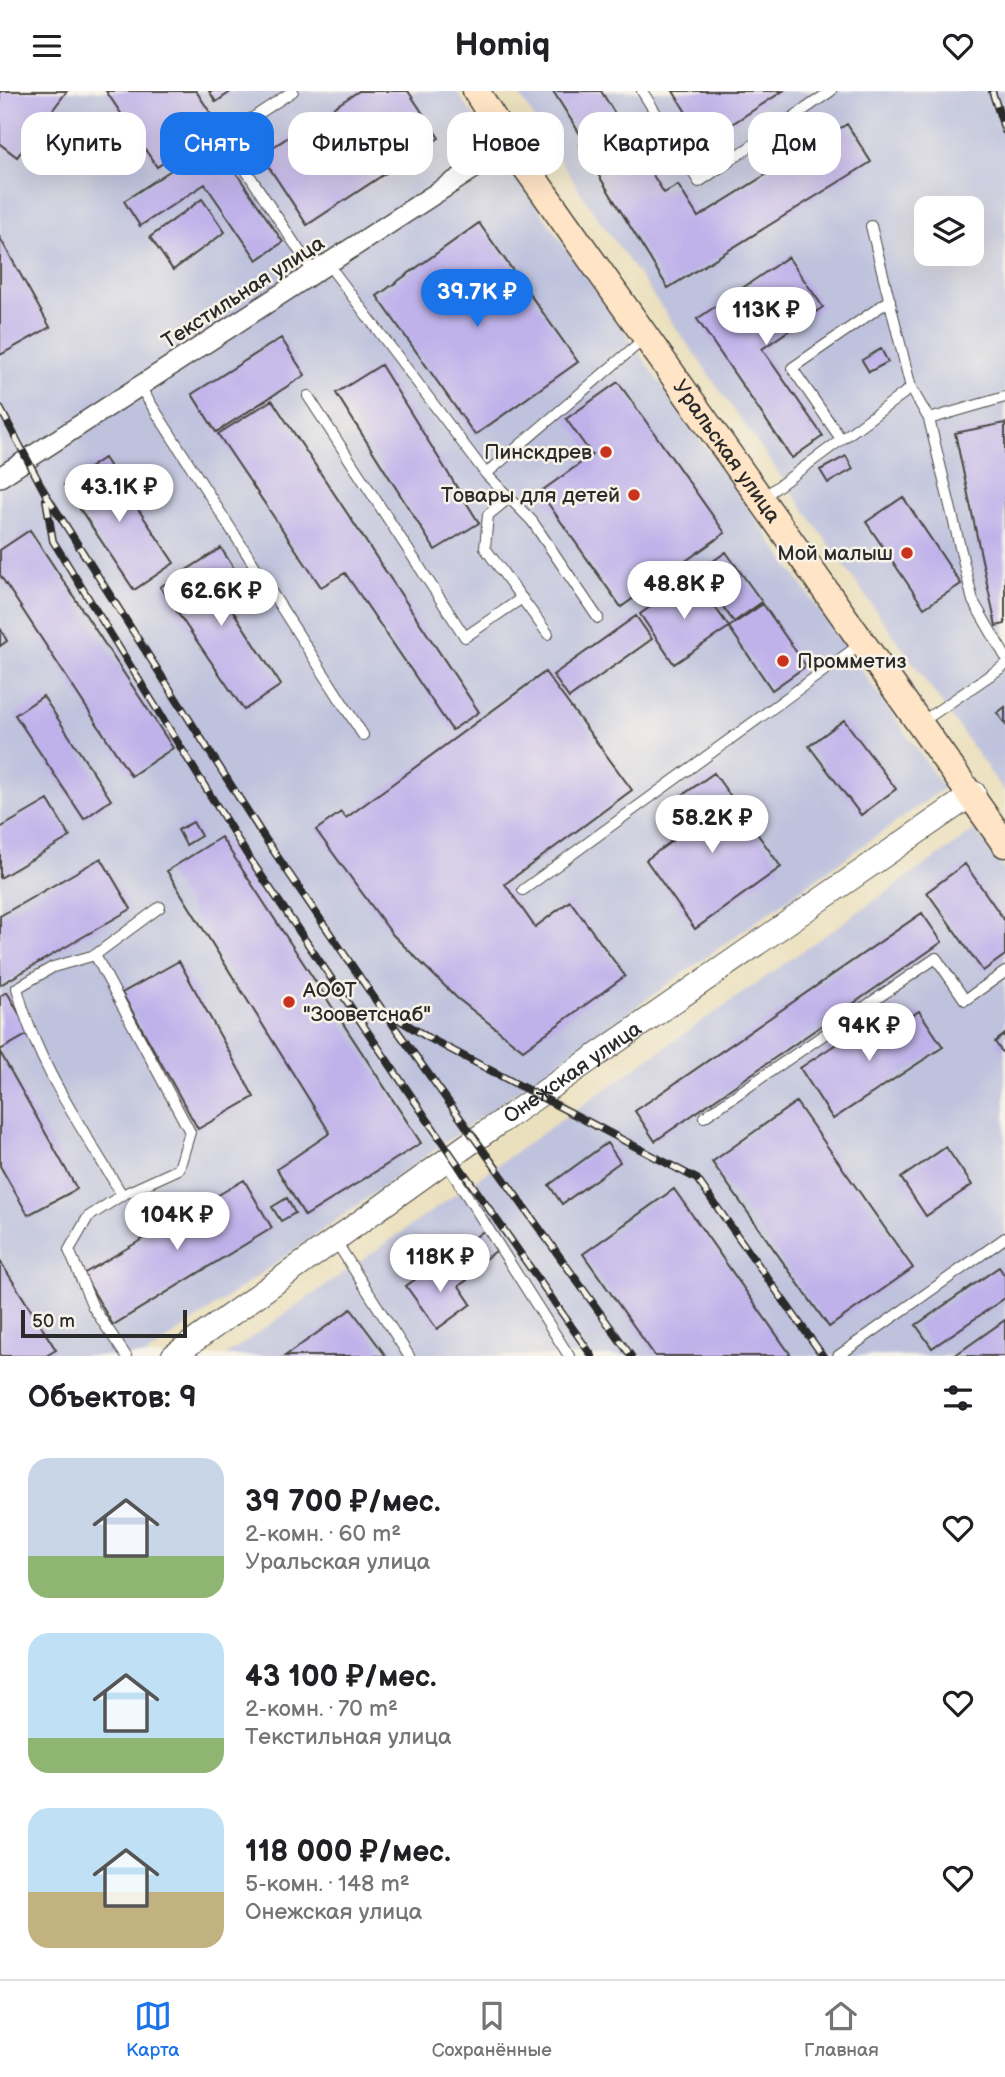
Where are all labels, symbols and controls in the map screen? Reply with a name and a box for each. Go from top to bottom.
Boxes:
text: Homiq [455,26,550,65]
icon: menu [28,27,66,65]
icon: heart [939,27,977,65]
chip: Купить [21,112,146,175]
chip: Снять [160,112,274,175]
chip: Фильтры [288,112,433,175]
chip: Новое [447,112,564,175]
chip: Квартира [578,112,734,175]
chip: Дом [748,112,841,175]
map controls [914,196,984,266]
button: layers [914,196,984,266]
street label: Текстильная улица [157,230,330,354]
pin: 39.7K ₽ [412,269,542,329]
text: 39.7K ₽ [437,278,517,306]
pin: 113K ₽ [709,287,823,347]
text: 113K ₽ [732,296,800,324]
street label: Уральская улица [667,375,786,528]
place label: Пинскдрев [484,440,592,465]
marker: Пинскдрев [598,444,614,460]
pin: 43.1K ₽ [54,465,184,524]
text: 43.1K ₽ [81,473,157,501]
place label: Товары для детей [441,483,620,508]
marker: Товары для детей [626,487,642,503]
place label: Мой малыш [777,541,893,566]
marker: Мой малыш [899,545,915,561]
pin: 48.8K ₽ [619,561,749,621]
pin: 62.6K ₽ [156,568,286,628]
text: 48.8K ₽ [643,570,725,598]
text: 62.6K ₽ [180,577,262,605]
place label: Промметиз [797,649,907,674]
marker: Промметиз [775,653,791,669]
pin: 58.2K ₽ [647,795,777,855]
text: 58.2K ₽ [671,804,753,832]
place label: АООТ "Зооветснаб" [302,978,431,1027]
marker: АООТ "Зооветснаб" [281,994,297,1010]
pin: 94K ₽ [820,1003,918,1063]
text: 94K ₽ [838,1012,900,1040]
street label: Онежская улица [499,1016,647,1129]
pin: 104K ₽ [120,1193,234,1252]
text: 104K ₽ [141,1201,213,1229]
pin: 118K ₽ [383,1235,497,1294]
text: 118K ₽ [406,1243,474,1271]
scale bar [21,1307,187,1339]
text: 50 m [32,1310,75,1333]
icon: filters [939,1379,977,1417]
text: Объектов: 9 [28,1380,197,1416]
text: 39 700 ₽/мес. [245,1484,441,1520]
icon: home [84,1486,168,1570]
icon: heart [939,1509,977,1547]
text: 2-комн. · 60 m² [245,1520,401,1548]
text: Уральская улица [245,1548,430,1576]
text: 43 100 ₽/мес. [245,1659,437,1695]
icon: home [84,1661,168,1745]
icon: heart [939,1684,977,1722]
text: 2-комн. · 70 m² [245,1695,398,1723]
text: Текстильная улица [245,1723,452,1751]
text: 118 000 ₽/мес. [245,1834,451,1870]
icon: home [84,1836,168,1920]
icon: heart [939,1859,977,1897]
text: 5-комн. · 148 m² [245,1870,410,1898]
text: Онежская улица [245,1898,422,1926]
tab: Карта [126,1997,180,2062]
tab: Сохранённые [432,1997,552,2062]
tab: Главная [804,1997,879,2062]

